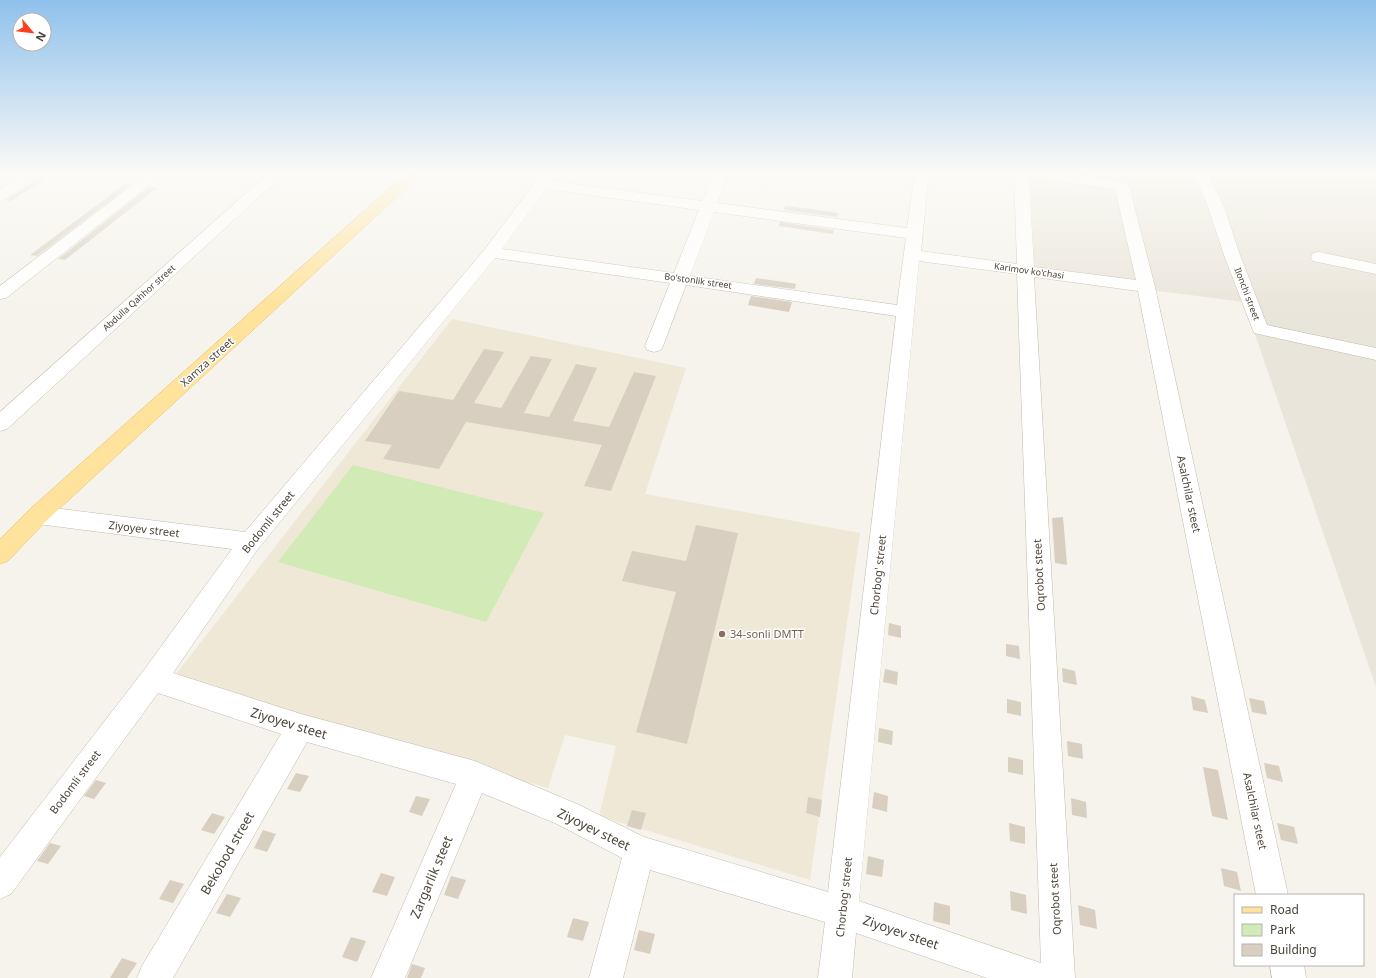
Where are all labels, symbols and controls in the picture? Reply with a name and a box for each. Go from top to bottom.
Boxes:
north arrow [12,12,52,52]
text: N [33,29,50,44]
street label: Karimov ko'chasi [993,259,1065,282]
street label: Abdulla Qahhor street [100,261,178,334]
street label: Ilonchi street [1231,266,1264,323]
street label: Bo'stonlik street [664,269,733,292]
street label: Xamza street [177,334,237,390]
street label: Asalchilar steet [1174,454,1205,534]
street label: Bodomli street [238,487,297,556]
street label: Ziyoyev street [108,517,180,540]
street label: Chorbog' street [866,534,889,616]
street label: Oqrobot steet [1029,539,1048,611]
place label: 34-sonli DMTT [730,626,804,641]
marker: 34-sonli DMTT [717,629,727,639]
street label: Ziyoyev steet [249,703,330,743]
street label: Bodomli street [46,747,103,817]
street label: Asalchilar steet [1240,771,1271,851]
street label: Ziyoyev steet [555,804,634,855]
street label: Bekobod street [196,808,258,898]
street label: Zargarlik steet [406,833,457,921]
street label: Chorbog' street [832,856,855,938]
street label: Oqrobot steet [1045,863,1064,935]
legend [1234,894,1364,966]
text: Road [1270,901,1299,918]
street label: Ziyoyev steet [861,911,942,953]
text: Park [1270,921,1296,938]
text: Building [1270,941,1317,958]

